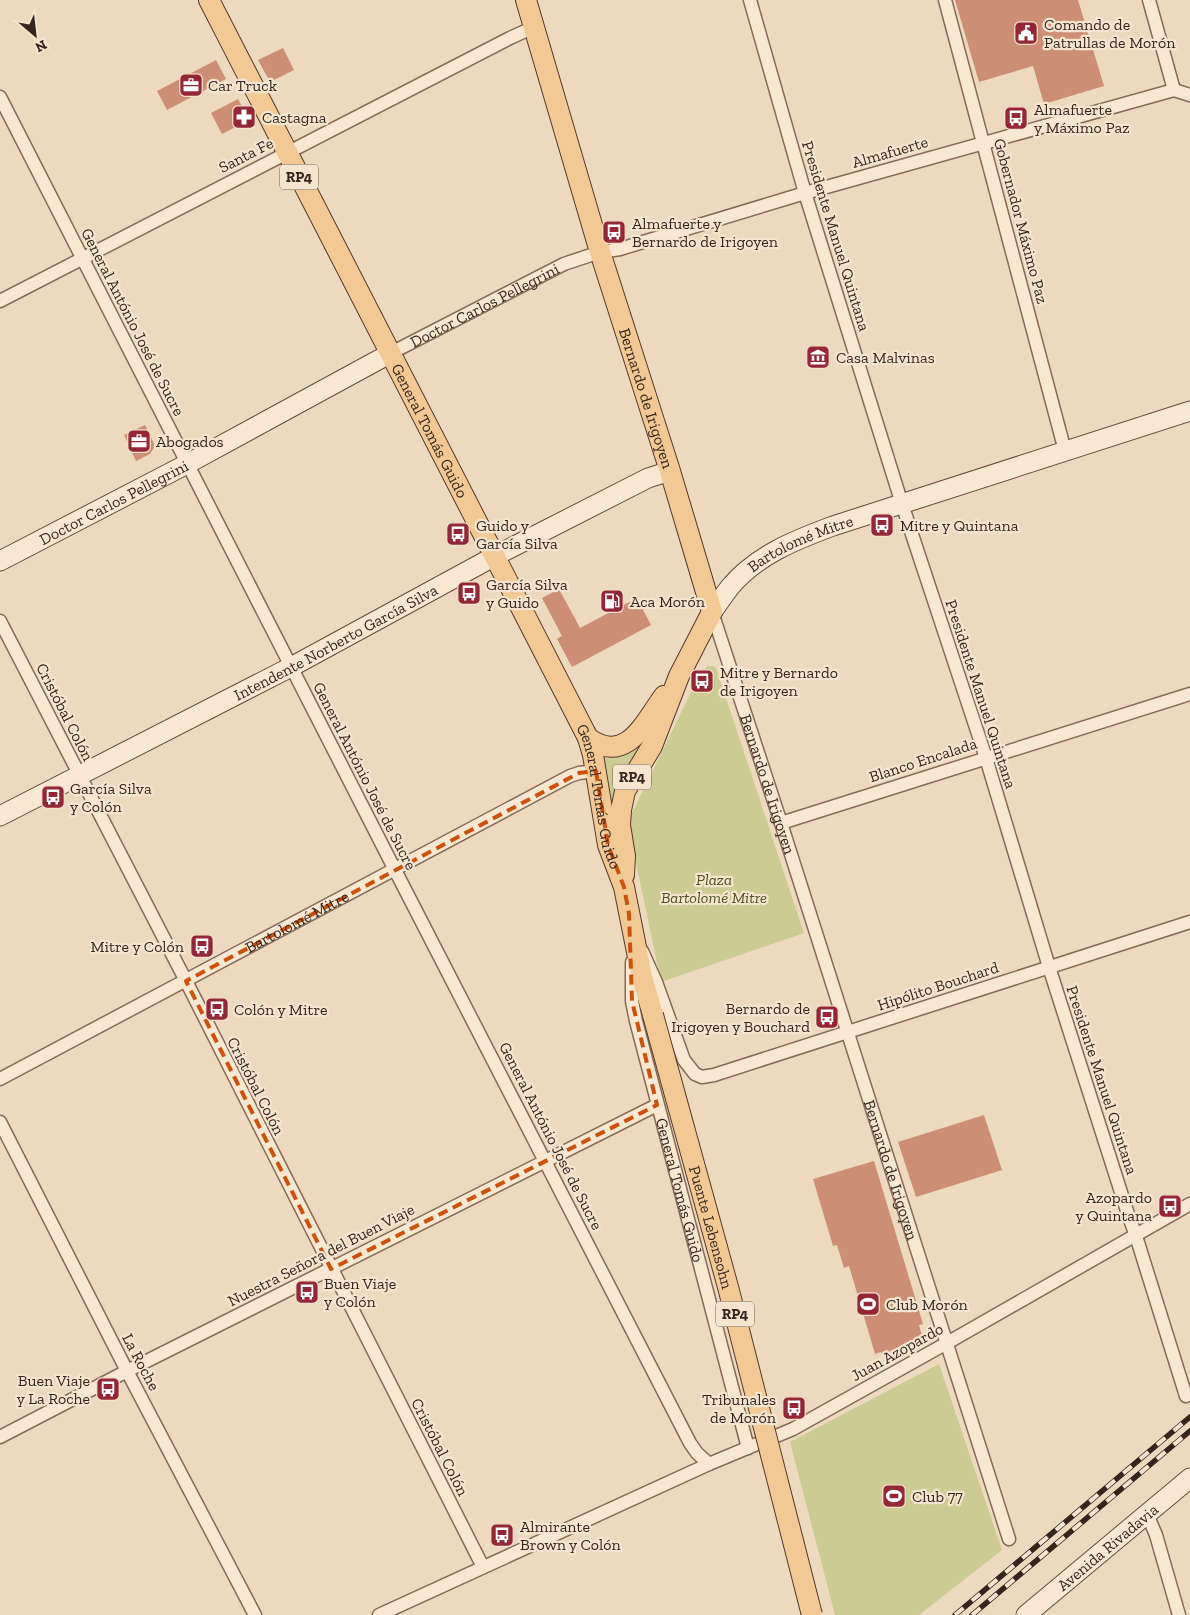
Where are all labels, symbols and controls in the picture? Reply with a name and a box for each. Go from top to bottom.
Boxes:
north arrow [10,10,60,60]
place label: Comando de Patrullas de Morón [1044,15,1176,52]
public building icon: Comando de Patrullas de Morón [1013,20,1039,46]
text: N [32,36,50,56]
office icon: Car Truck [178,72,204,98]
place label: Car Truck [208,76,278,95]
place label: Almafuerte y Máximo Paz [1034,100,1130,137]
pharmacy icon: Castagna [231,104,257,130]
bus stop icon: Almafuerte y Máximo Paz [1003,105,1029,131]
place label: Castagna [262,108,327,127]
street label: Almafuerte [850,132,930,172]
street label: Santa Fe [215,133,277,177]
street label: Gobernador Máximo Paz [990,136,1052,306]
street label: Presidente Manuel Quintana [798,139,874,334]
road number: RP4 [280,164,318,190]
place label: Almafuerte y Bernardo de Irigoyen [632,214,779,251]
bus stop icon: Almafuerte y Bernardo de Irigoyen [601,219,627,245]
street label: General António José de Sucre [77,225,189,419]
street label: Doctor Carlos Pellegrini [407,259,563,351]
street label: Bernardo de Irigoyen [615,326,678,471]
museum icon: Casa Malvinas [805,344,831,370]
place label: Casa Malvinas [836,348,935,367]
street label: General Tomás Guido [388,360,472,501]
office icon: Abogados [126,428,152,454]
place label: Abogados [156,432,224,451]
street label: Doctor Carlos Pellegrini [36,455,192,549]
street label: Bartolomé Mitre [743,511,855,576]
bus stop icon: Mitre y Quintana [869,512,895,538]
place label: Guido y García Silva [476,516,558,553]
place label: Mitre y Quintana [900,516,1019,535]
bus stop icon: Guido y García Silva [445,521,471,547]
place label: García Silva y Guido [486,575,568,612]
street label: Intendente Norberto García Silva [230,580,441,704]
bus stop icon: García Silva y Guido [456,580,482,606]
fuel station icon: Aca Morón [599,588,625,614]
place label: Aca Morón [630,592,706,611]
street label: Presidente Manuel Quintana [941,597,1021,791]
street label: Cristóbal Colón [32,660,98,765]
place label: Mitre y Bernardo de Irigoyen [720,663,838,700]
bus stop icon: Mitre y Bernardo de Irigoyen [689,668,715,694]
street label: General António José de Sucre [309,679,421,873]
street label: Bernardo de Irigoyen [737,712,800,857]
street label: General Tomás Guido [573,721,626,871]
street label: Blanco Encalada [867,734,980,786]
road number: RP4 [613,764,651,790]
place label: García Silva y Colón [70,779,152,816]
bus stop icon: García Silva y Colón [40,784,66,810]
park label: Plaza Bartolomé Mitre [661,870,767,907]
street label: Bartolomé Mitre [242,886,352,957]
bus stop icon: Mitre y Colón [189,933,215,959]
place label: Mitre y Colón [90,937,185,956]
street label: Hipólito Bouchard [875,957,1001,1015]
street label: Presidente Manuel Quintana [1062,983,1142,1177]
bus stop icon: Colón y Mitre [204,996,230,1022]
place label: Bernardo de Irigoyen y Bouchard [671,999,810,1036]
place label: Colón y Mitre [234,1000,328,1019]
bus stop icon: Bernardo de Irigoyen y Bouchard [814,1004,840,1030]
street label: Cristóbal Colón [223,1034,289,1139]
street label: General António José de Sucre [495,1039,607,1233]
street label: Bernardo de Irigoyen [860,1097,923,1243]
street label: General Tomás Guido [652,1116,708,1264]
street label: Puente Lebensohn [685,1163,738,1292]
place label: Azopardo y Quintana [1076,1188,1152,1225]
bus stop icon: Azopardo y Quintana [1157,1193,1183,1219]
street label: Nuestra Señora del Buen Viaje [225,1200,417,1310]
place label: Buen Viaje y Colón [324,1274,396,1311]
bus stop icon: Buen Viaje y Colón [294,1279,320,1305]
sports icon: Club Morón [855,1291,881,1317]
place label: Club Morón [886,1295,969,1314]
road number: RP4 [716,1302,754,1326]
street label: Juan Azopardo [848,1319,946,1385]
street label: La Roche [118,1330,164,1394]
place label: Buen Viaje y La Roche [17,1371,90,1408]
bus stop icon: Buen Viaje y La Roche [95,1376,121,1402]
place label: Tribunales de Morón [702,1390,777,1427]
street label: Cristóbal Colón [407,1395,473,1500]
bus stop icon: Tribunales de Morón [781,1395,807,1421]
sports icon: Club 77 [881,1483,907,1509]
place label: Club 77 [912,1487,963,1506]
street label: Avenida Rivadavia [1053,1499,1162,1595]
place label: Almirante Brown y Colón [520,1517,622,1554]
bus stop icon: Almirante Brown y Colón [489,1522,515,1548]

